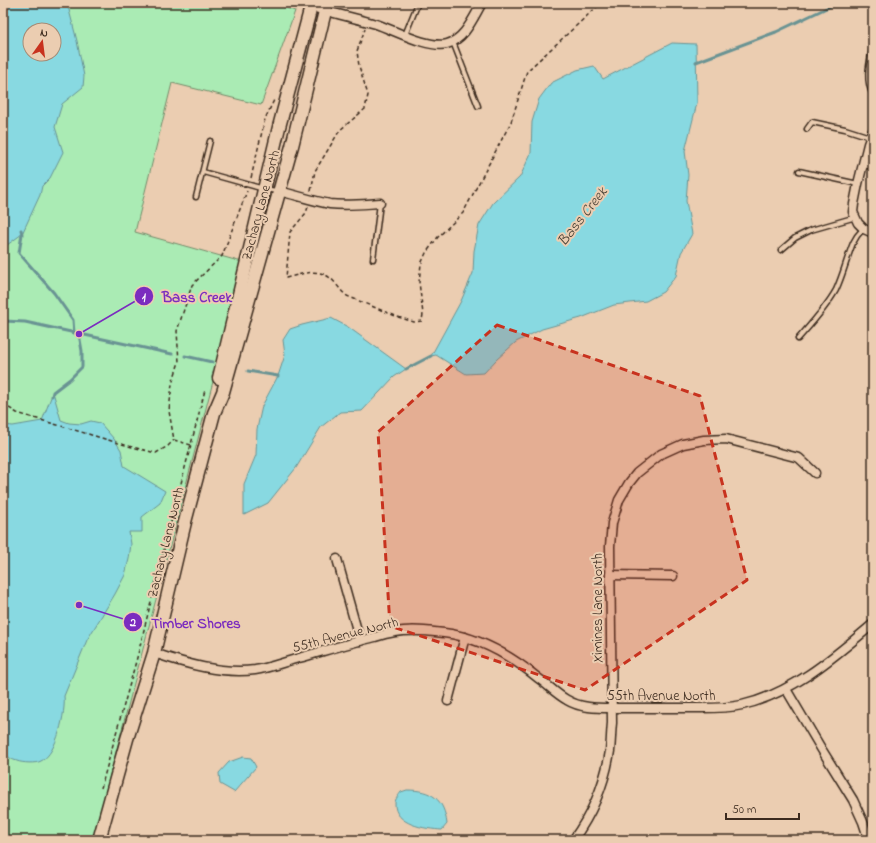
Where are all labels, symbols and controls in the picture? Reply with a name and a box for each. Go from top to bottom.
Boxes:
north arrow [22,22,62,62]
text: N [39,25,50,42]
street label: Zachary Lane North [237,148,287,263]
water label: Bass Creek [553,181,614,251]
callout: Bass Creek [134,283,240,310]
text: Bass Creek [161,287,232,309]
text: 1 [142,289,146,307]
street label: Zachary Lane North [143,485,191,600]
street label: Ximines Lane North [588,553,609,663]
callout: Timber Shores [123,609,249,636]
street label: 55th Avenue North [290,612,401,659]
text: Timber Shores [151,613,241,635]
text: 2 [129,614,136,632]
street label: 55th Avenue North [607,686,715,707]
scale bar [726,795,799,821]
text: 50 m [732,801,756,819]

